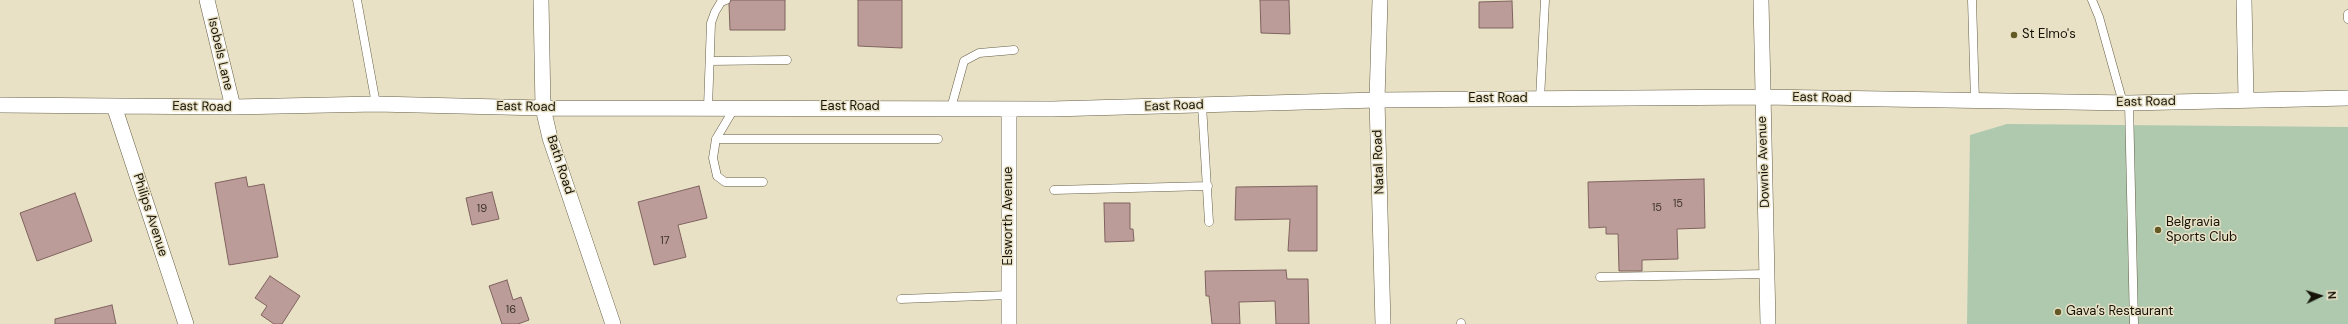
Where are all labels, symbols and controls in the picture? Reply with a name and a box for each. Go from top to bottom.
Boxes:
street label: Isobels Lane [204,16,236,92]
place label: St Elmo's [2022,27,2076,43]
marker: St Elmo's [2009,30,2019,40]
street label: East Road [1792,90,1852,106]
street label: East Road [1468,91,1528,107]
street label: East Road [2116,94,2176,110]
street label: East Road [1144,97,1204,115]
street label: East Road [172,99,232,115]
street label: East Road [496,99,556,115]
street label: East Road [820,99,880,115]
street label: Downie Avenue [1755,116,1773,208]
street label: Natal Road [1370,129,1388,195]
street label: Bath Road [543,134,577,196]
street label: Elsworth Avenue [1001,167,1017,265]
street label: Philips Avenue [129,171,171,259]
house number: 15 [1673,197,1683,211]
house number: 15 [1652,201,1662,215]
house number: 19 [477,202,487,216]
place label: Belgravia Sports Club [2166,215,2237,246]
marker: Belgravia Sports Club [2153,225,2163,235]
house number: 17 [660,234,670,248]
north arrow [2300,276,2340,316]
text: N [2325,291,2339,300]
house number: 16 [506,303,516,317]
place label: Gava’s Restaurant [2066,304,2173,320]
marker: Gava’s Restaurant [2053,307,2063,317]

